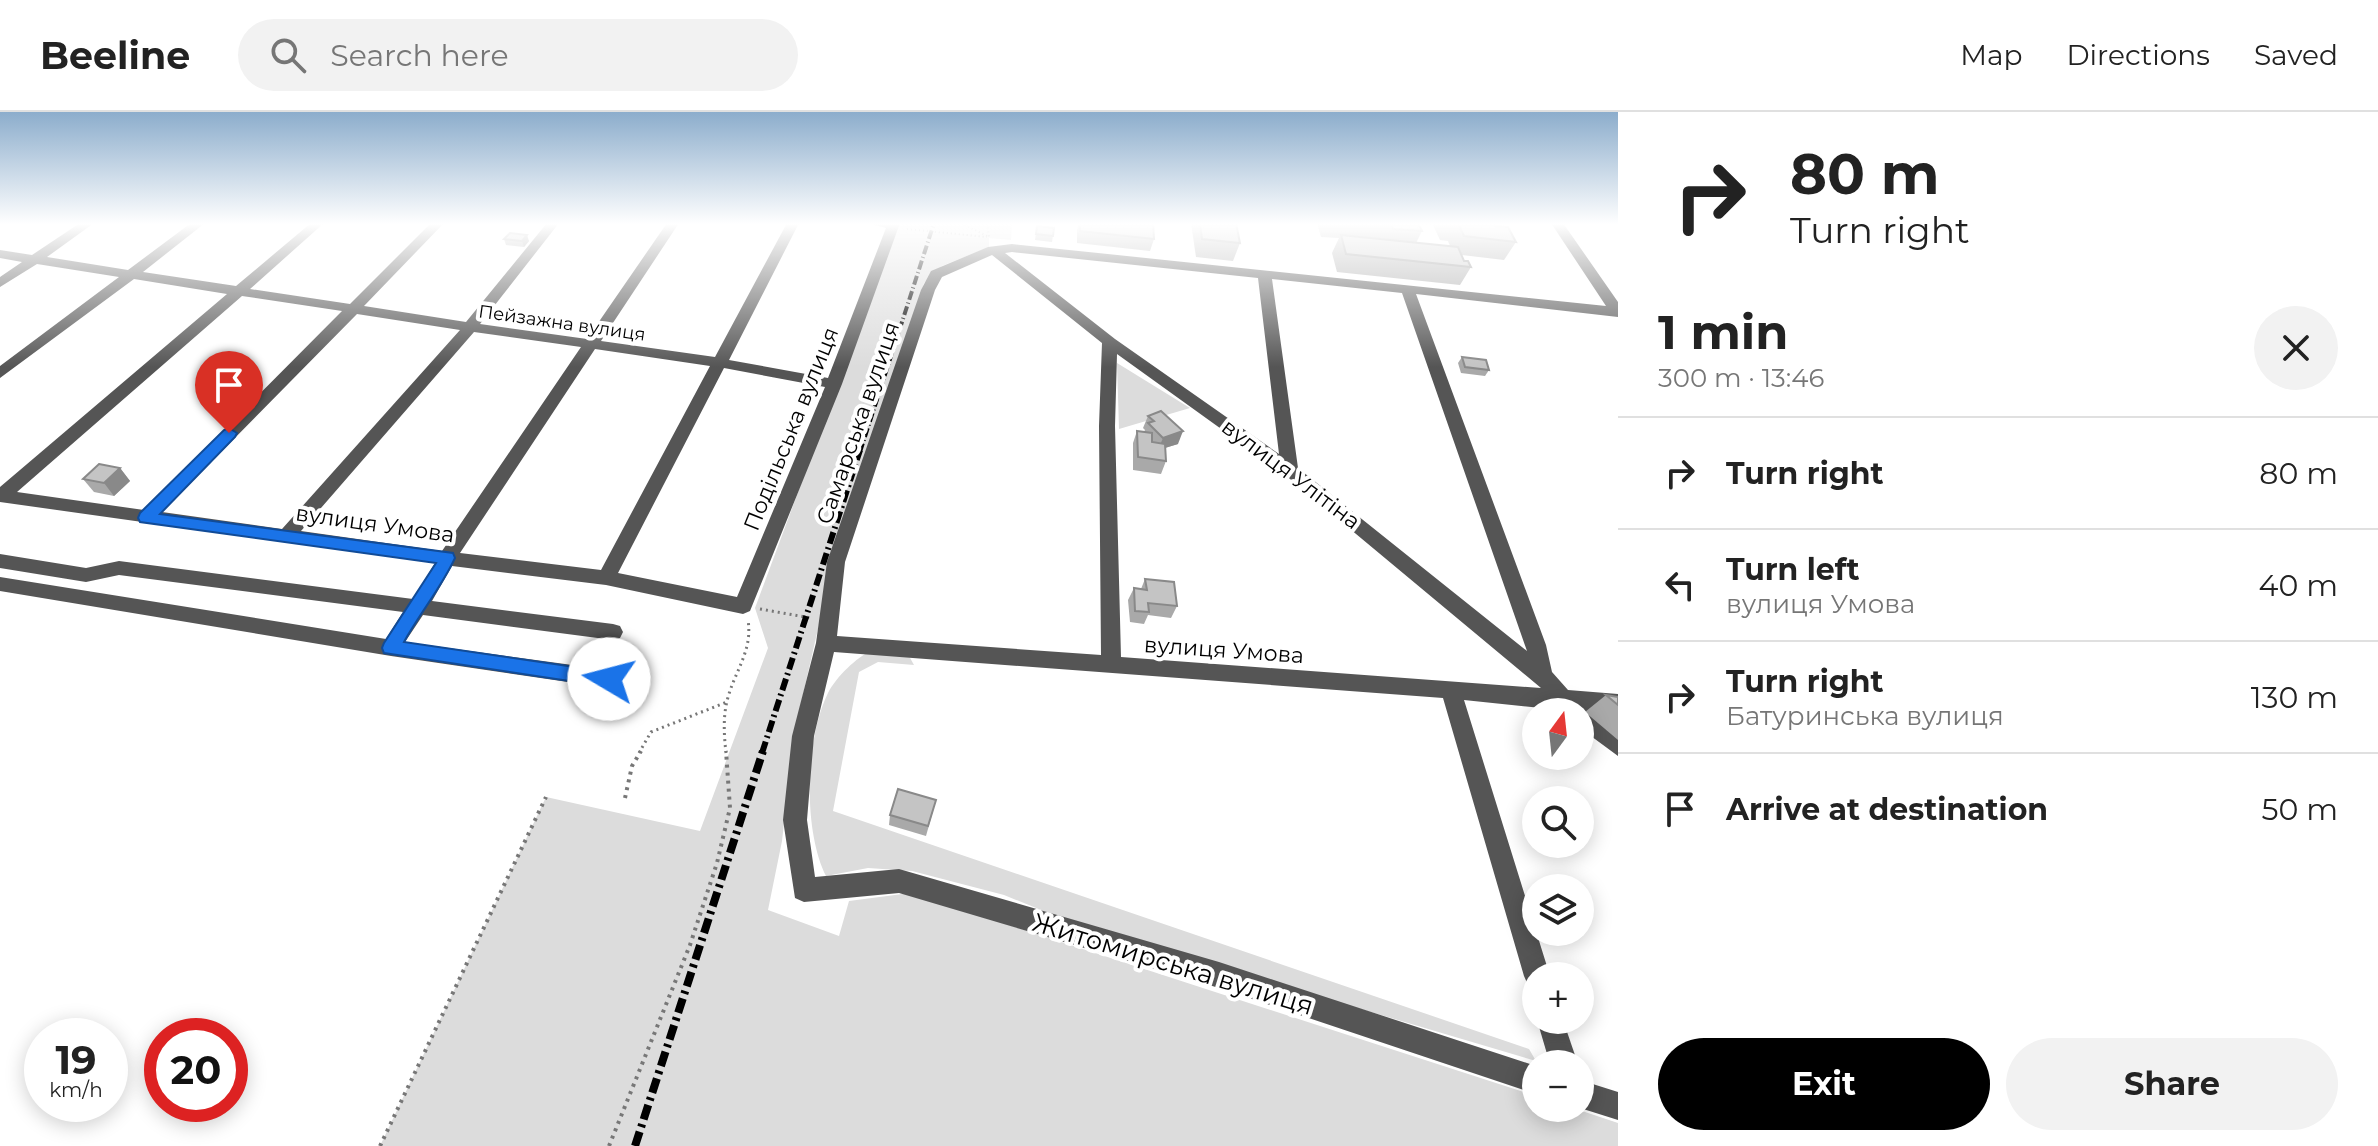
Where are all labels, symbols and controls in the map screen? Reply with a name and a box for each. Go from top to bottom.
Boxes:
search box [238,19,798,91]
text: Beeline [40,32,190,79]
icon: search [266,33,310,77]
text: Search here [330,37,509,74]
text: Map [1960,38,2022,72]
text: Directions [2066,38,2210,72]
text: Saved [2254,38,2338,72]
text: 80 m [1790,140,1940,208]
icon: right [1658,144,1762,248]
text: Turn right [1790,208,1970,252]
street label: Пейзажна вулиця [477,300,647,346]
text: 1 min [1658,303,1788,361]
button: close [2254,306,2338,390]
street label: Самарська вулиця [811,318,905,528]
street label: Подільська вулиця [738,323,844,535]
pin [195,351,263,433]
text: 300 m · 13:46 [1658,362,1824,394]
icon: arrive [207,363,251,407]
street label: вулиця Улітіна [1216,413,1366,535]
icon: right [1658,451,1702,495]
text: Turn right [1726,455,1883,492]
text: 80 m [2259,455,2338,492]
street label: вулиця Умова [294,499,456,549]
text: Turn left [1726,551,1859,588]
icon: left [1658,563,1702,607]
text: 40 m [2259,567,2338,604]
text: вулиця Умова [1726,588,1915,620]
street label: вулиця Умова [1143,631,1305,669]
position arrow [567,637,651,721]
text: Turn right [1726,663,1883,700]
icon: right [1658,675,1702,719]
text: 130 m [2251,679,2338,716]
north arrow [1522,698,1594,770]
map controls [1522,698,1594,1122]
text: Батуринська вулиця [1726,700,2004,732]
button: search [1522,786,1594,858]
icon: arrive [1658,787,1702,831]
text: Arrive at destination [1726,791,2048,828]
text: 50 m [2261,791,2338,828]
button: layers [1522,874,1594,946]
street label: Житомирська вулиця [1029,906,1317,1022]
button: + [1522,962,1594,1034]
speed limit sign: 20 [144,1018,248,1122]
text: 19 [55,1035,97,1084]
button: Exit [1658,1038,1990,1130]
button: Share [2006,1038,2338,1130]
button: − [1522,1050,1594,1122]
text: km/h [49,1078,103,1102]

